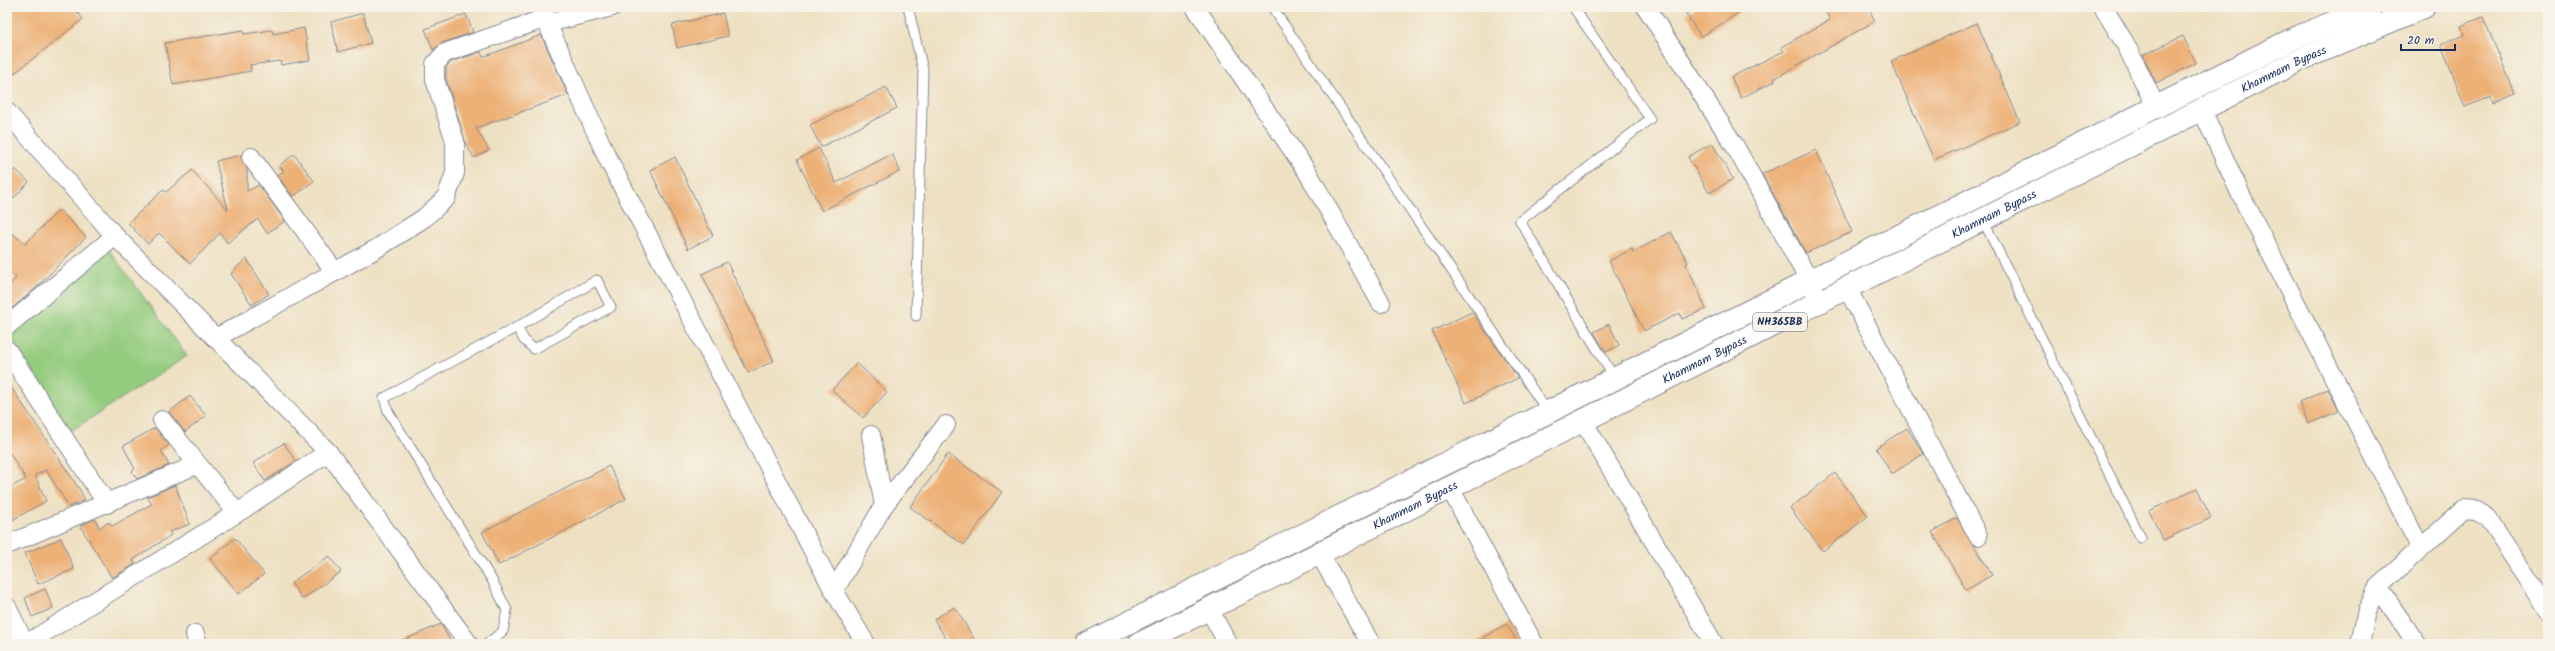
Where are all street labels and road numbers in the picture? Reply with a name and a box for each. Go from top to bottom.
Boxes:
street label: Khammam Bypass [2237,40,2329,98]
street label: Khammam Bypass [1948,185,2040,243]
road number: NH365BB [1753,313,1807,331]
street label: Khammam Bypass [1659,330,1750,389]
street label: Khammam Bypass [1369,476,1461,535]

